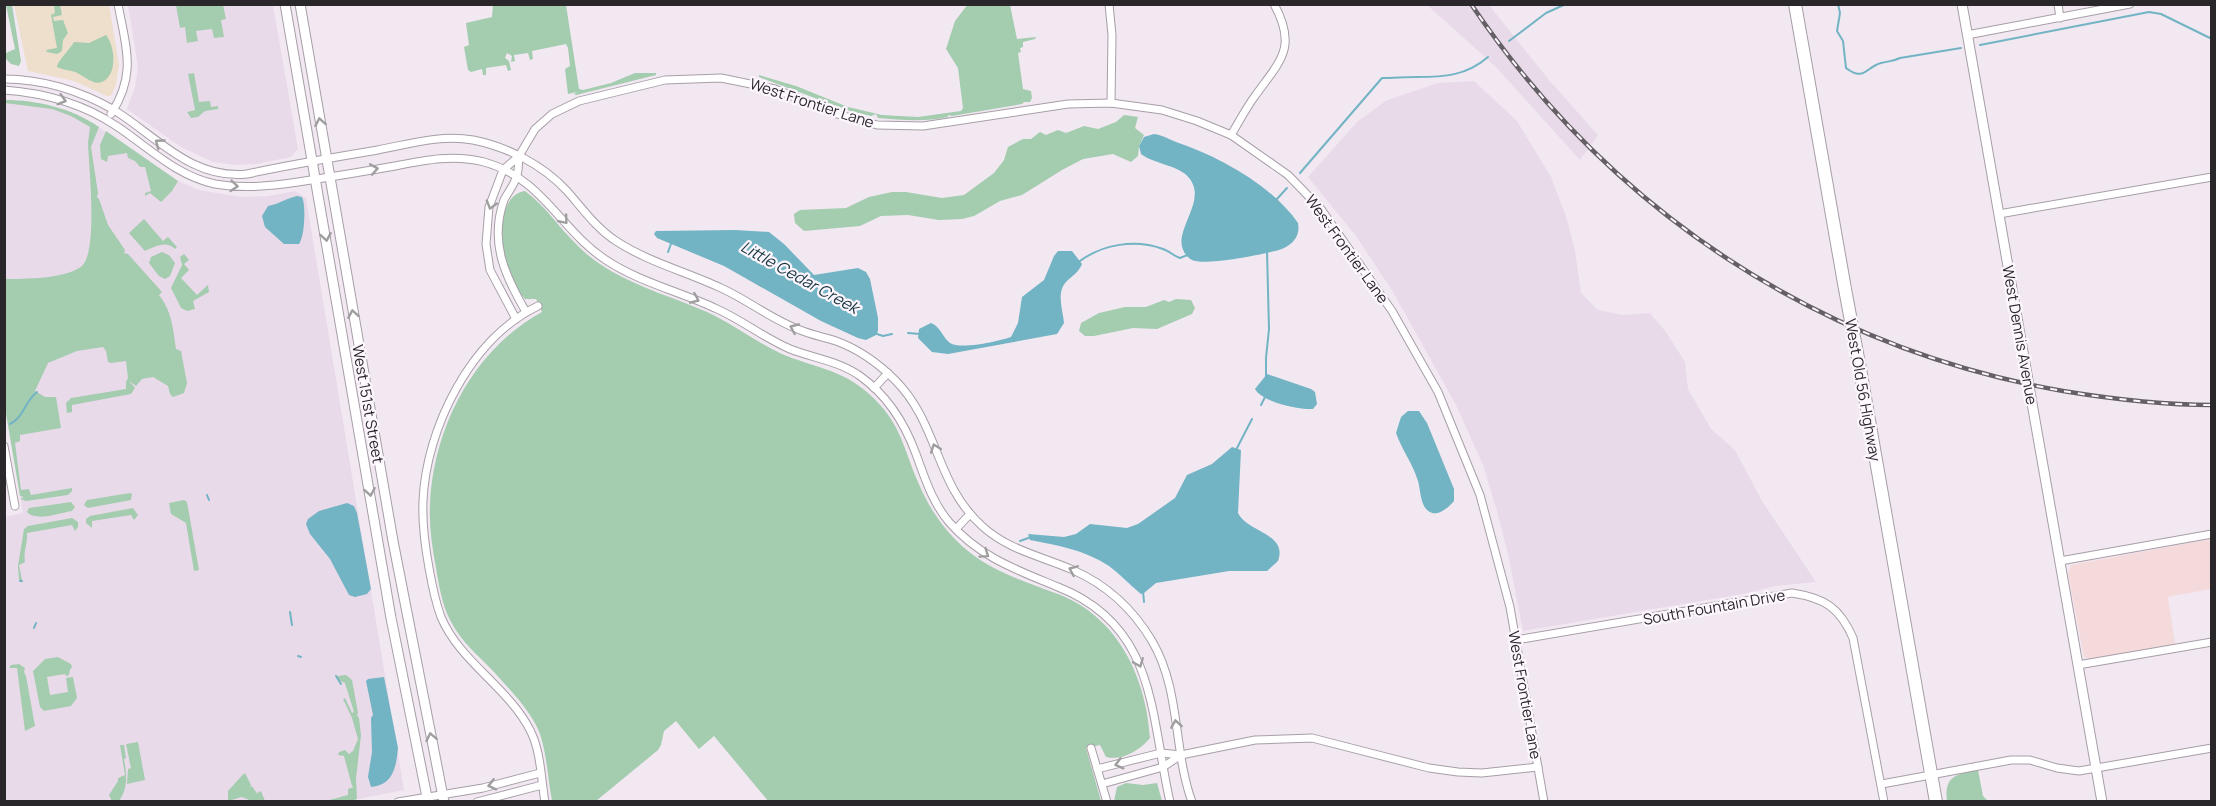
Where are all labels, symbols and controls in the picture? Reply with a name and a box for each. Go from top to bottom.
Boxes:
street label: West Frontier Lane [747,73,877,133]
one-way arrow [56,93,67,105]
one-way arrow [314,118,327,128]
one-way arrow [155,139,166,150]
one-way arrow [369,164,379,176]
one-way arrow [229,179,238,192]
street label: West Frontier Lane [1300,190,1394,308]
one-way arrow [486,199,498,210]
one-way arrow [556,213,567,224]
one-way arrow [319,232,332,242]
water label: Little Cedar Creek [737,235,865,320]
street label: West Dennis Avenue [1997,264,2043,406]
one-way arrow [689,292,700,304]
one-way arrow [347,310,360,320]
street label: West Old 56 Highway [1840,317,1886,463]
one-way arrow [789,323,800,335]
street label: West 151st Street [347,343,389,465]
one-way arrow [930,443,943,453]
one-way arrow [363,486,376,496]
one-way arrow [979,547,990,558]
one-way arrow [1069,565,1080,577]
street label: South Fountain Drive [1641,584,1787,630]
street label: West Frontier Lane [1503,629,1547,761]
one-way arrow [1132,657,1144,668]
one-way arrow [1171,719,1183,728]
one-way arrow [425,732,438,742]
one-way arrow [1114,756,1124,769]
one-way arrow [487,778,497,791]

